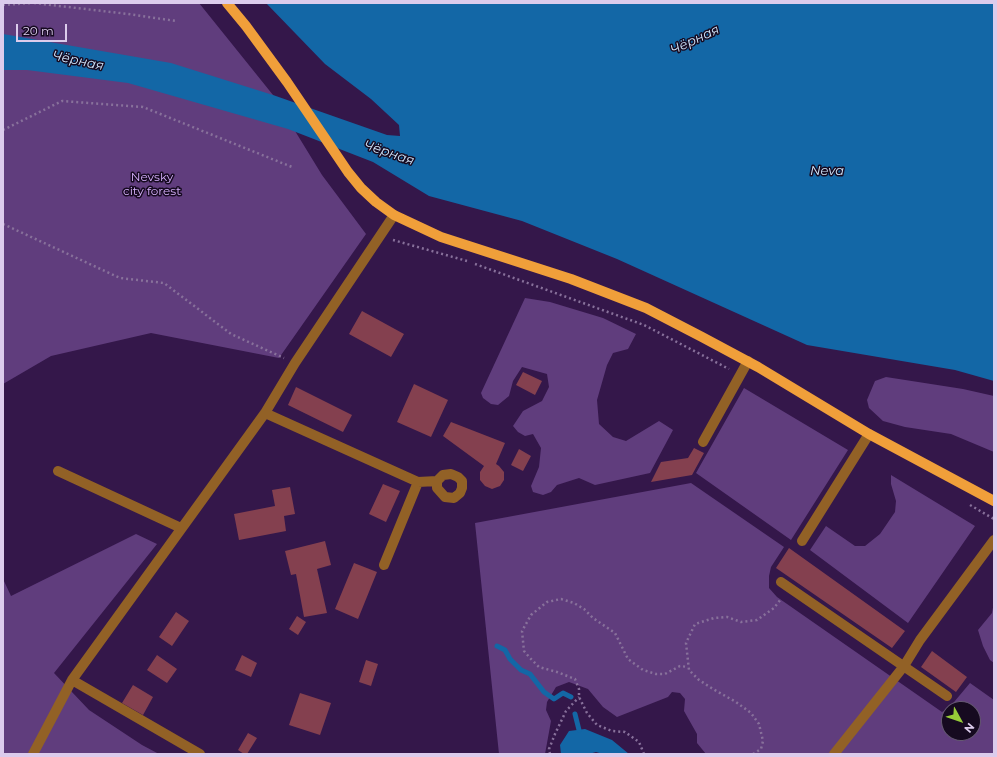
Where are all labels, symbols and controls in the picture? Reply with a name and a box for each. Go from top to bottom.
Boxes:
scale bar [18,16,69,42]
water label: Чёрная [668,22,722,58]
text: 20 m [23,23,54,38]
water label: Чёрная [51,48,105,74]
water label: Чёрная [362,137,416,169]
water label: Neva [810,163,844,179]
park label: Nevsky city forest [123,170,181,198]
north arrow [941,701,981,741]
text: N [961,720,978,736]

